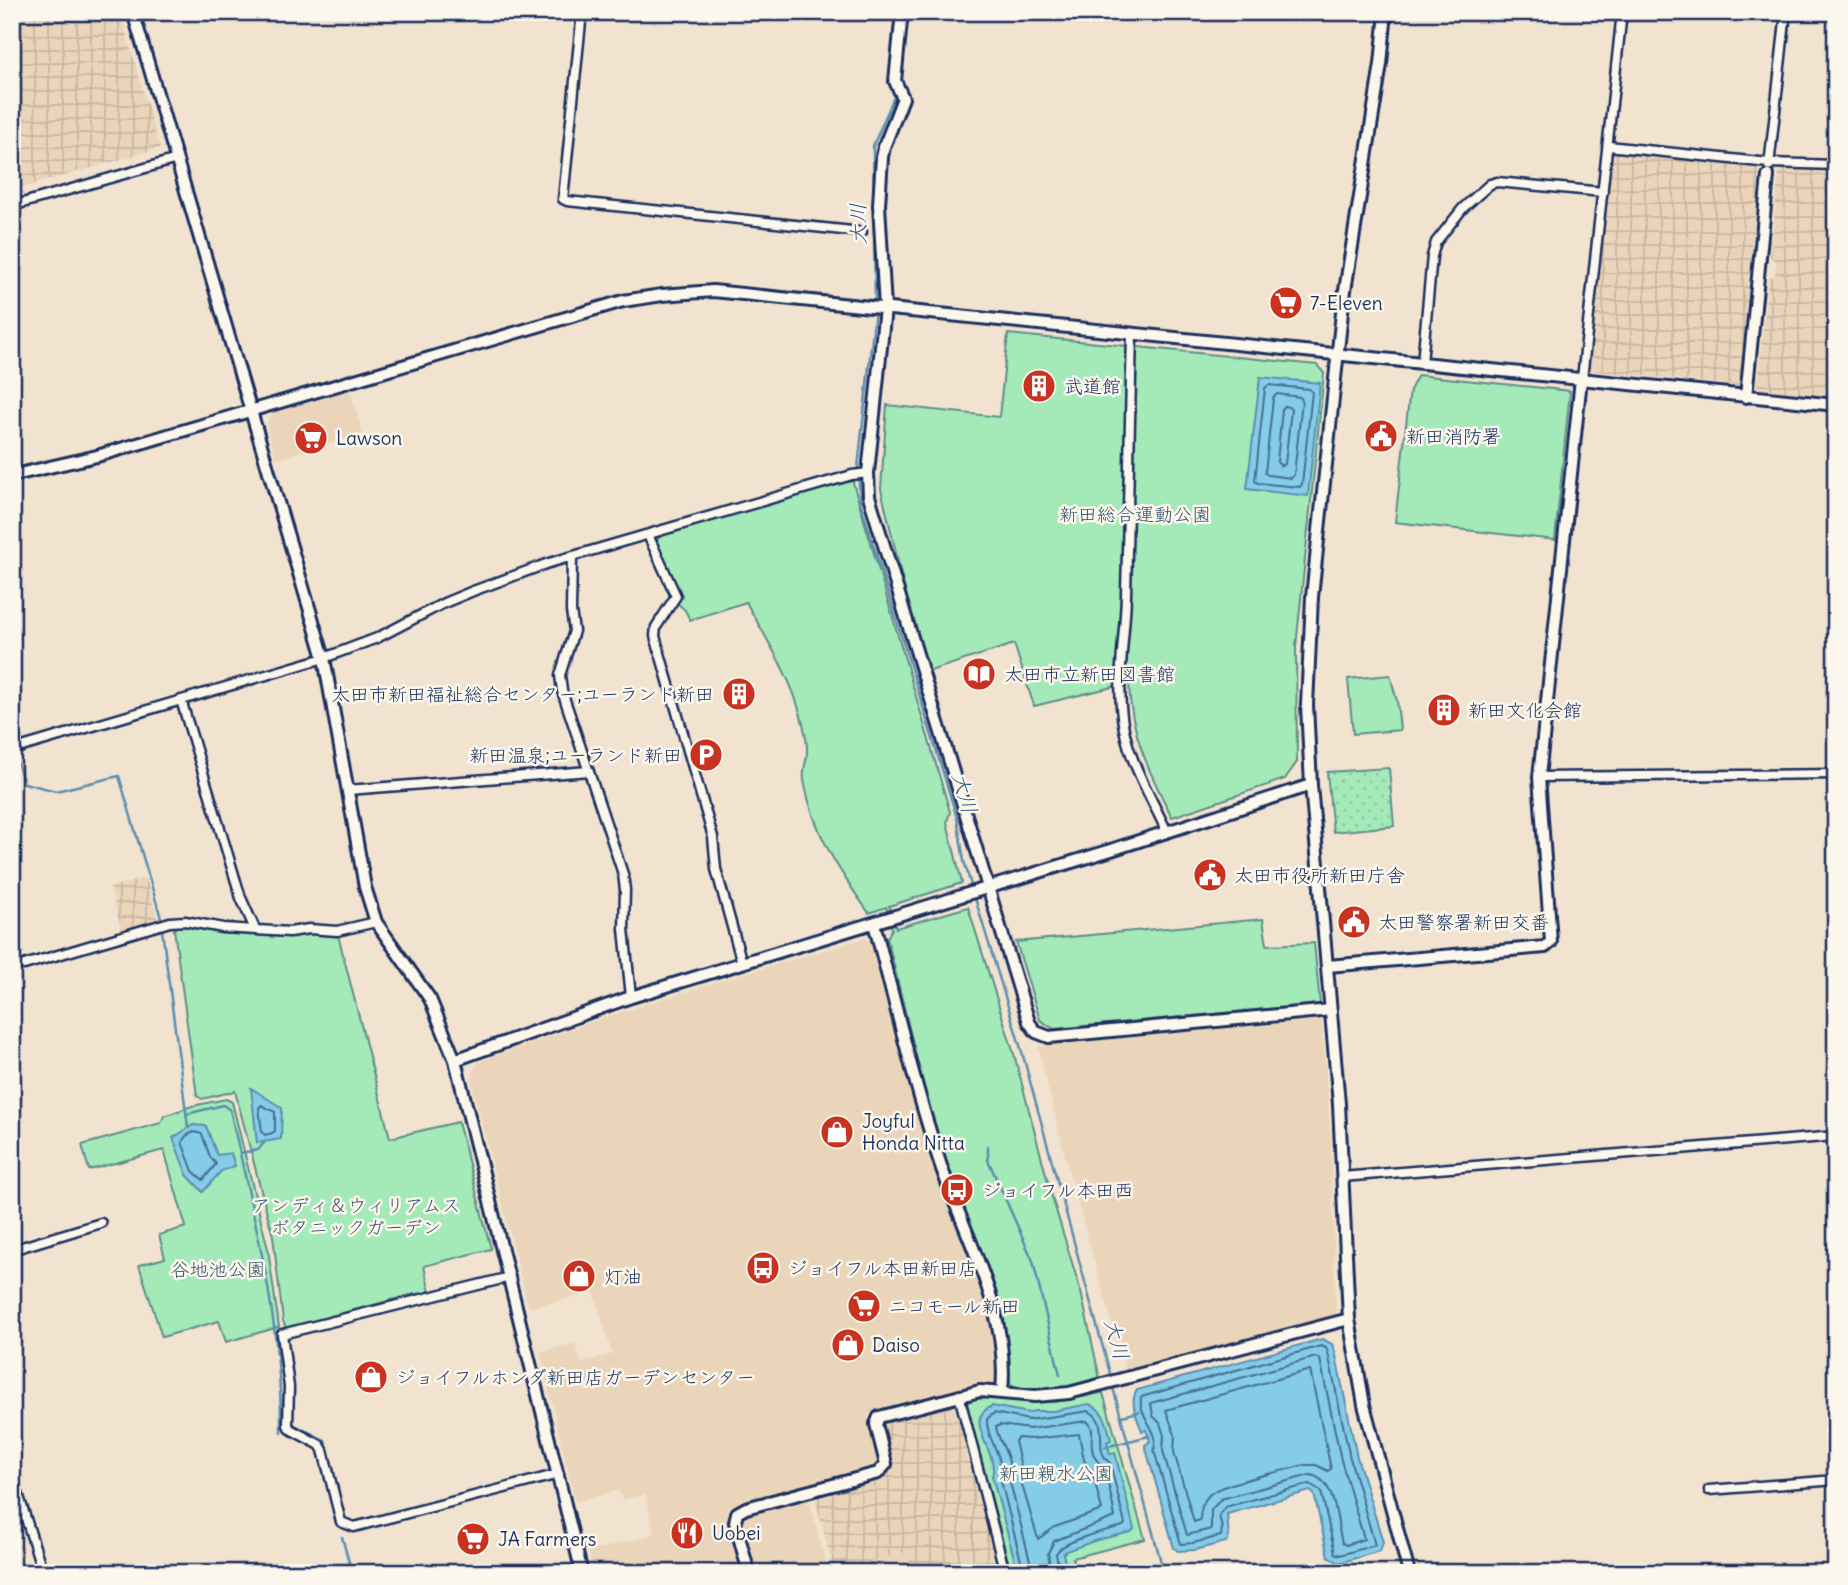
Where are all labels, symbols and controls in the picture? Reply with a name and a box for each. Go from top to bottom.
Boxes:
water label: 大川 [844,203,872,245]
supermarket icon: 7-Eleven [1267,284,1305,322]
place label: 7-Eleven [1310,291,1383,315]
building icon: 武道館 [1020,367,1058,405]
place label: 武道館 [1064,374,1121,398]
public building icon: 新田消防署 [1362,417,1400,455]
supermarket icon: Lawson [292,419,330,457]
place label: 新田消防署 [1406,424,1501,448]
place label: Lawson [336,426,402,450]
park label: 新田総合運動公園 [1059,502,1211,526]
library icon: 太田市立新田図書館 [960,655,998,693]
place label: 太田市立新田図書館 [1004,662,1175,686]
building icon: 太田市新田福祉総合センター;ユーランド新田 [720,675,758,713]
place label: 太田市新田福祉総合センター;ユーランド新田 [331,682,714,706]
building icon: 新田文化会館 [1425,691,1463,729]
place label: 新田文化会館 [1468,698,1582,722]
parking icon: 新田温泉;ユーランド新田 [687,736,725,774]
place label: 新田温泉;ユーランド新田 [469,743,682,767]
water label: 大川 [946,769,984,817]
public building icon: 太田市役所新田庁舎 [1191,856,1229,894]
place label: 太田市役所新田庁舎 [1234,863,1405,887]
public building icon: 太田警察署新田交番 [1335,903,1373,941]
place label: 太田警察署新田交番 [1378,910,1549,934]
place label: Joyful Honda Nitta [862,1109,965,1155]
shop icon: Joyful Honda Nitta [818,1113,856,1151]
bus stop icon: ジョイフル本田西 [938,1171,976,1209]
place label: ジョイフル本田西 [982,1178,1133,1202]
park label: アンディ＆ウィリアムス ボタニックガーデン [251,1193,461,1239]
bus stop icon: ジョイフル本田新田店 [744,1249,782,1287]
place label: ジョイフル本田新田店 [788,1256,977,1280]
park label: 谷地池公園 [170,1257,266,1281]
shop icon: 灯油 [560,1257,598,1295]
place label: 灯油 [604,1264,642,1288]
supermarket icon: ニコモール新田 [845,1287,883,1325]
place label: ニコモール新田 [888,1294,1020,1318]
water label: 大川 [1099,1315,1135,1363]
shop icon: Daiso [829,1326,867,1364]
place label: Daiso [872,1333,920,1357]
shop icon: ジョイフルホンダ新田店ガーデンセンター [352,1358,390,1396]
place label: ジョイフルホンダ新田店ガーデンセンター [396,1365,755,1389]
park label: 新田親水公園 [999,1461,1113,1485]
restaurant icon: Uobei [668,1514,706,1552]
supermarket icon: JA Farmers [454,1520,492,1558]
place label: Uobei [712,1521,760,1545]
place label: JA Farmers [498,1527,596,1551]

